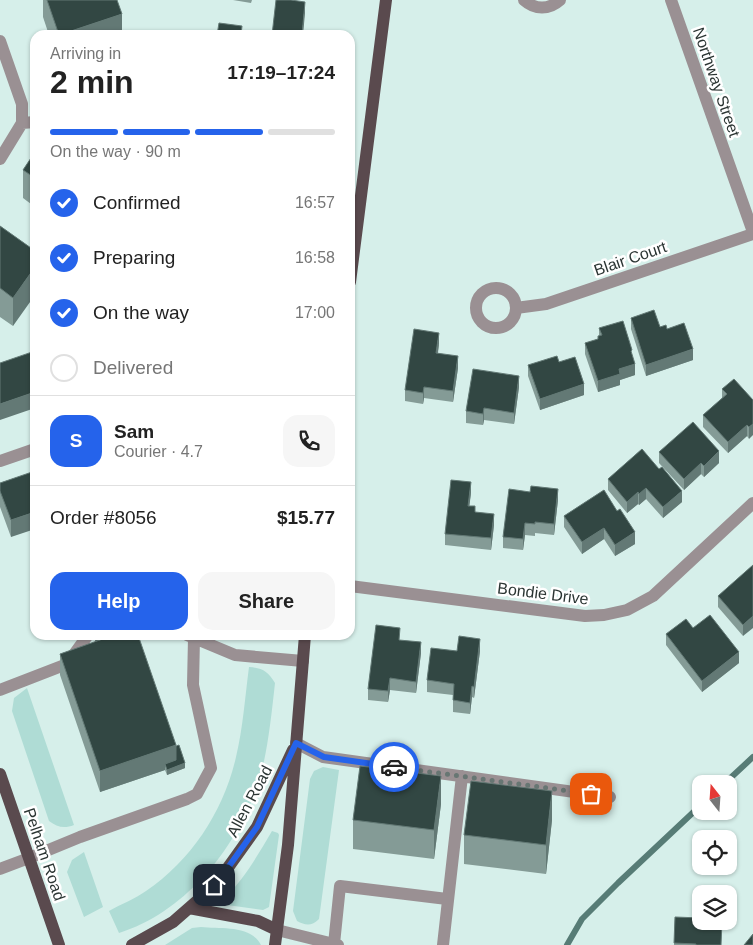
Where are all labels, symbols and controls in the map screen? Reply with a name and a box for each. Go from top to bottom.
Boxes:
street label: Northway Street [690,25,743,140]
text: Arriving in [50,45,121,62]
text: 17:19–17:24 [227,62,335,83]
text: 2 min [50,64,134,100]
text: On the way · 90 m [50,143,181,160]
icon: check [50,189,78,217]
text: Confirmed [93,192,181,213]
text: 16:57 [295,194,335,211]
street label: Blair Court [592,238,669,279]
icon: check [50,244,78,272]
text: Preparing [93,247,175,268]
text: 16:58 [295,249,335,266]
icon: check [50,299,78,327]
text: On the way [93,302,189,323]
text: 17:00 [295,304,335,321]
text: Delivered [93,357,173,378]
button: phone [283,415,335,467]
text: Sam [114,421,154,442]
text: S [70,430,82,451]
text: Courier · 4.7 [114,443,203,460]
text: Order #8056 [50,507,157,528]
text: $15.77 [277,507,335,528]
button: Help [50,572,188,630]
button: Share [198,572,335,630]
street label: Bondie Drive [496,579,590,608]
courier [369,742,419,792]
icon: car [380,753,408,781]
street label: Allen Road [224,763,275,840]
pin [570,773,612,815]
north arrow [692,775,738,820]
map controls [692,775,737,930]
icon: bag [577,780,605,808]
street label: Pelham Road [21,806,68,903]
button: locate [692,830,737,875]
pin [193,864,235,906]
icon: home [200,871,228,899]
button: layers [692,885,737,930]

